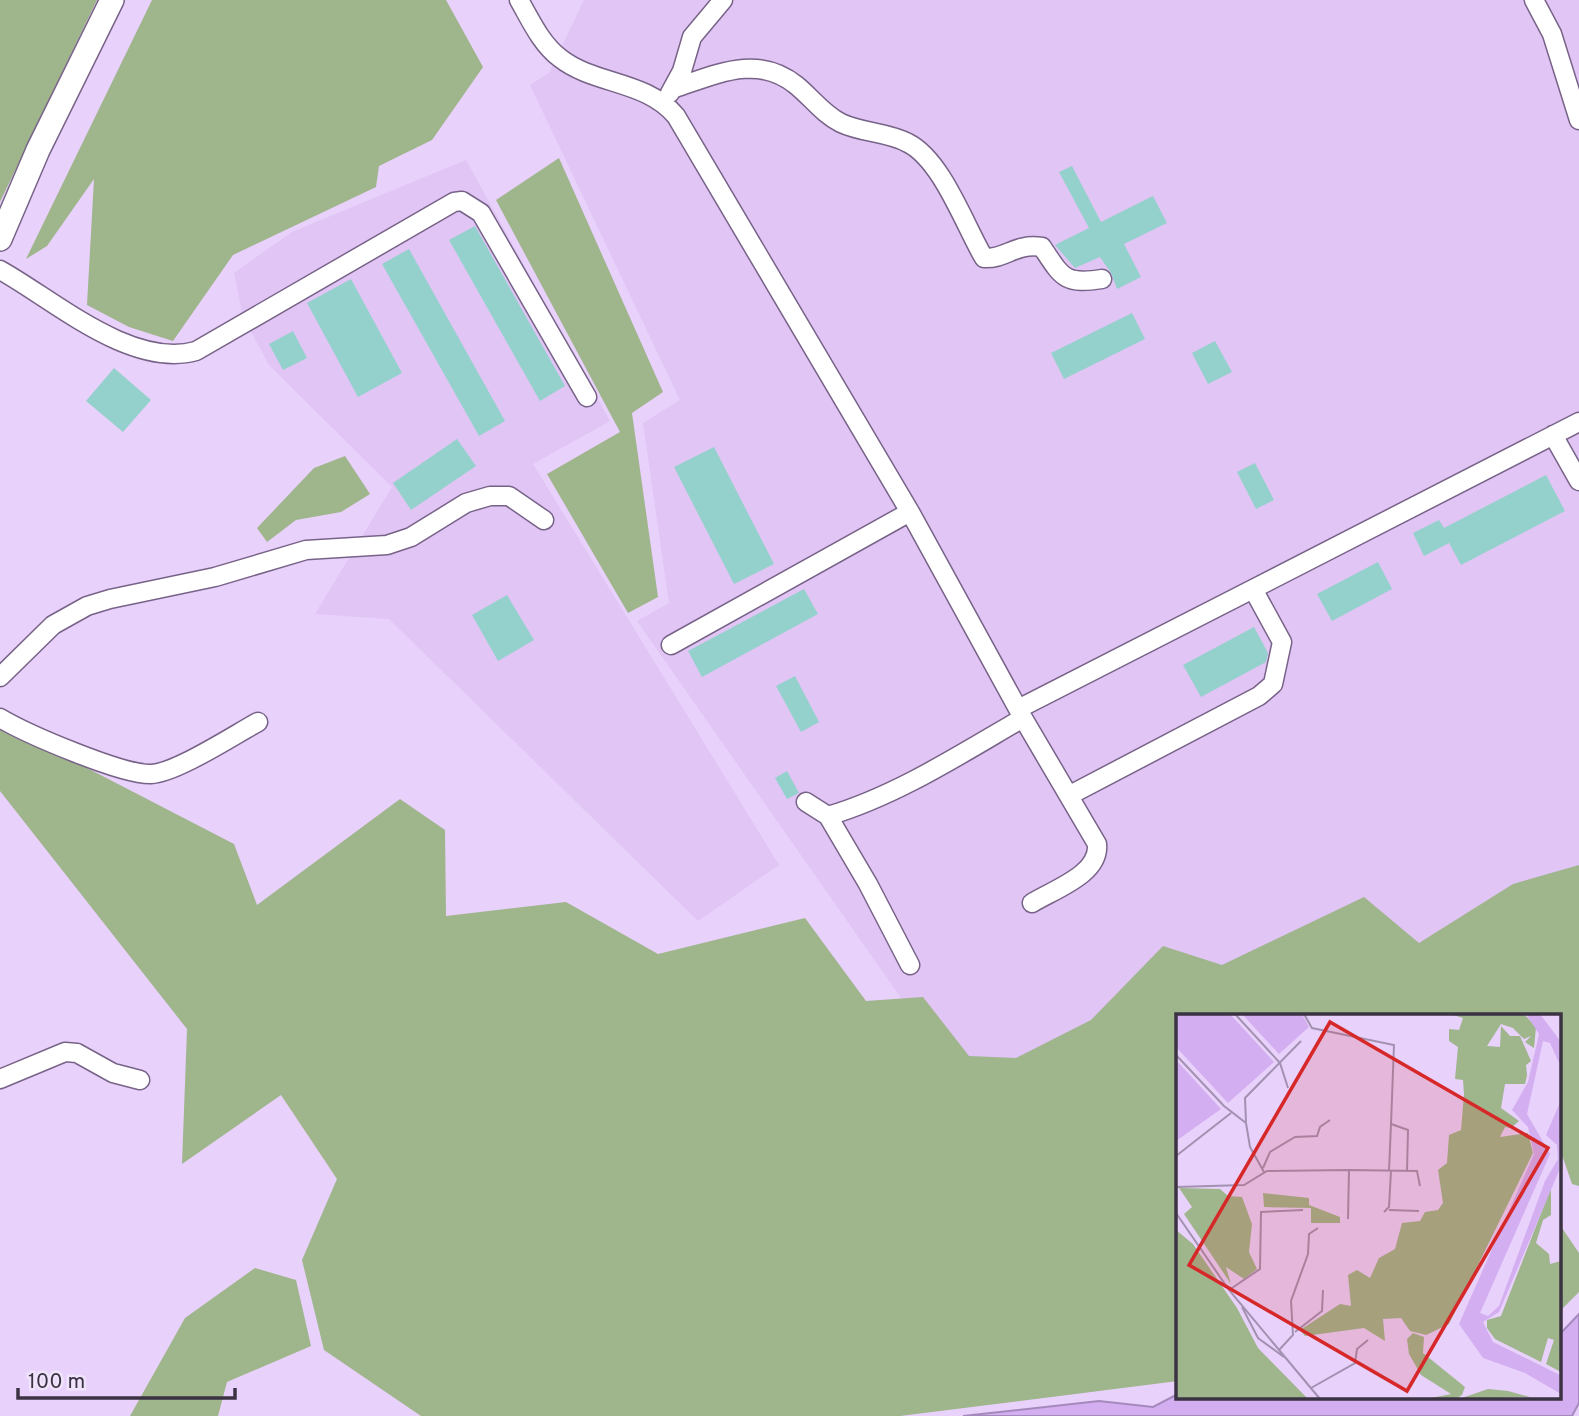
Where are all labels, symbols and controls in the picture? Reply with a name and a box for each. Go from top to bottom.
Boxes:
inset map [1176,1014,1562,1398]
scale bar [18,1356,234,1400]
text: 100 m [28,1369,85,1396]

